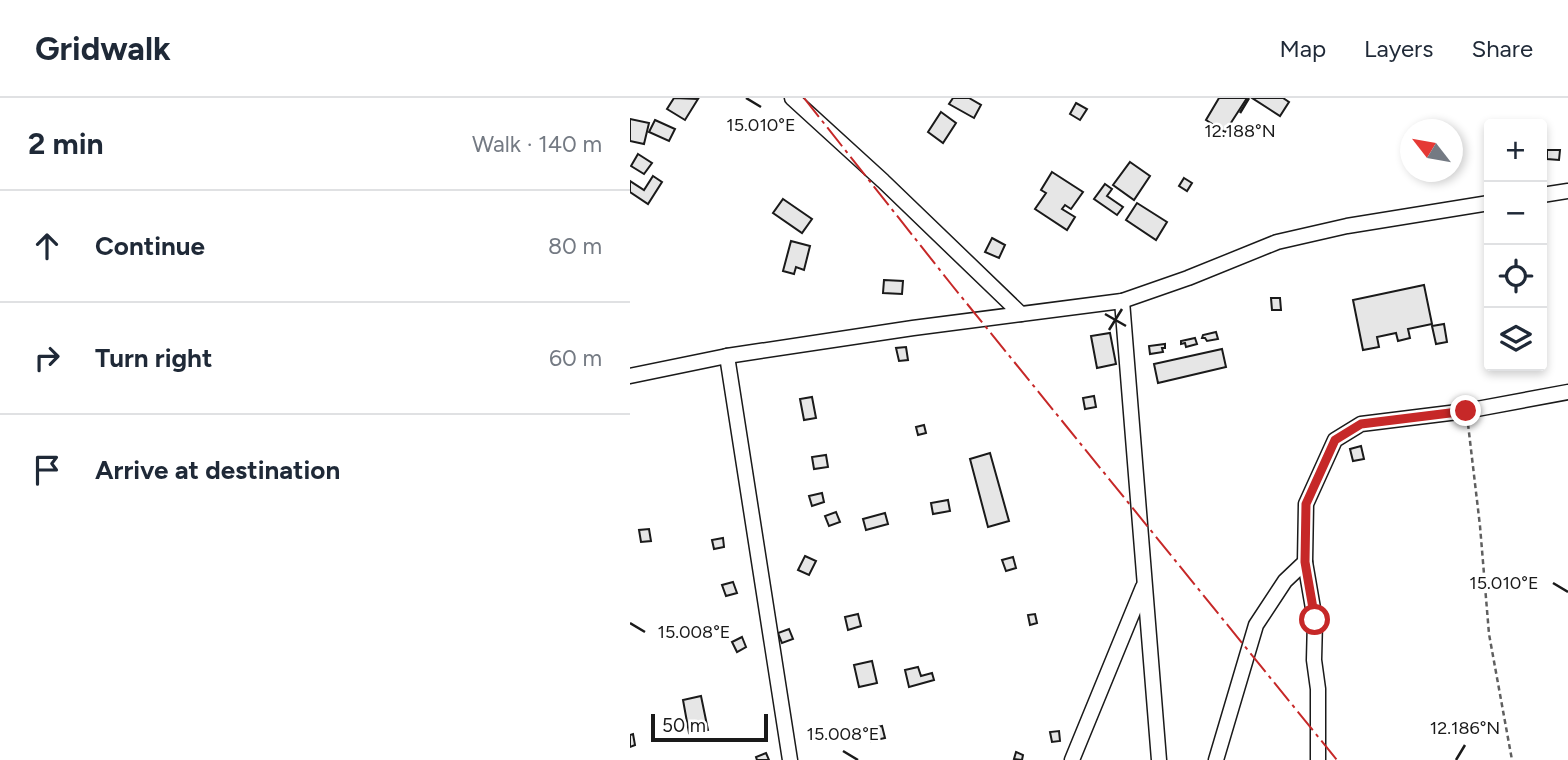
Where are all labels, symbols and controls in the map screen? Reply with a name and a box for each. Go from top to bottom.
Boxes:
text: Gridwalk [35,29,171,68]
text: Map [1279,34,1326,63]
text: Layers [1364,34,1433,63]
text: Share [1471,34,1533,63]
text: 15.010°E [726,114,796,136]
north arrow [1400,119,1463,182]
map controls [1484,119,1547,371]
button: + [1484,119,1547,182]
text: 12.188°N [1204,120,1276,142]
text: 2 min [28,125,104,162]
text: Walk · 140 m [472,130,602,158]
button: − [1484,182,1547,245]
icon: ahead [28,227,66,265]
text: Continue [95,230,205,262]
text: 80 m [548,232,602,260]
button: locate [1484,245,1547,308]
button: layers [1484,308,1547,371]
icon: right [28,339,66,377]
text: Turn right [95,342,212,374]
text: 60 m [549,344,602,372]
route end [1450,395,1481,426]
icon: arrive [28,451,66,489]
text: Arrive at destination [95,454,340,486]
text: 15.010°E [1469,572,1539,594]
route start [1299,604,1330,635]
text: 15.008°E [658,621,730,643]
scale bar [651,711,768,743]
text: 50 m [662,714,706,737]
text: 12.186°N [1430,717,1500,739]
text: 15.008°E [807,723,879,745]

